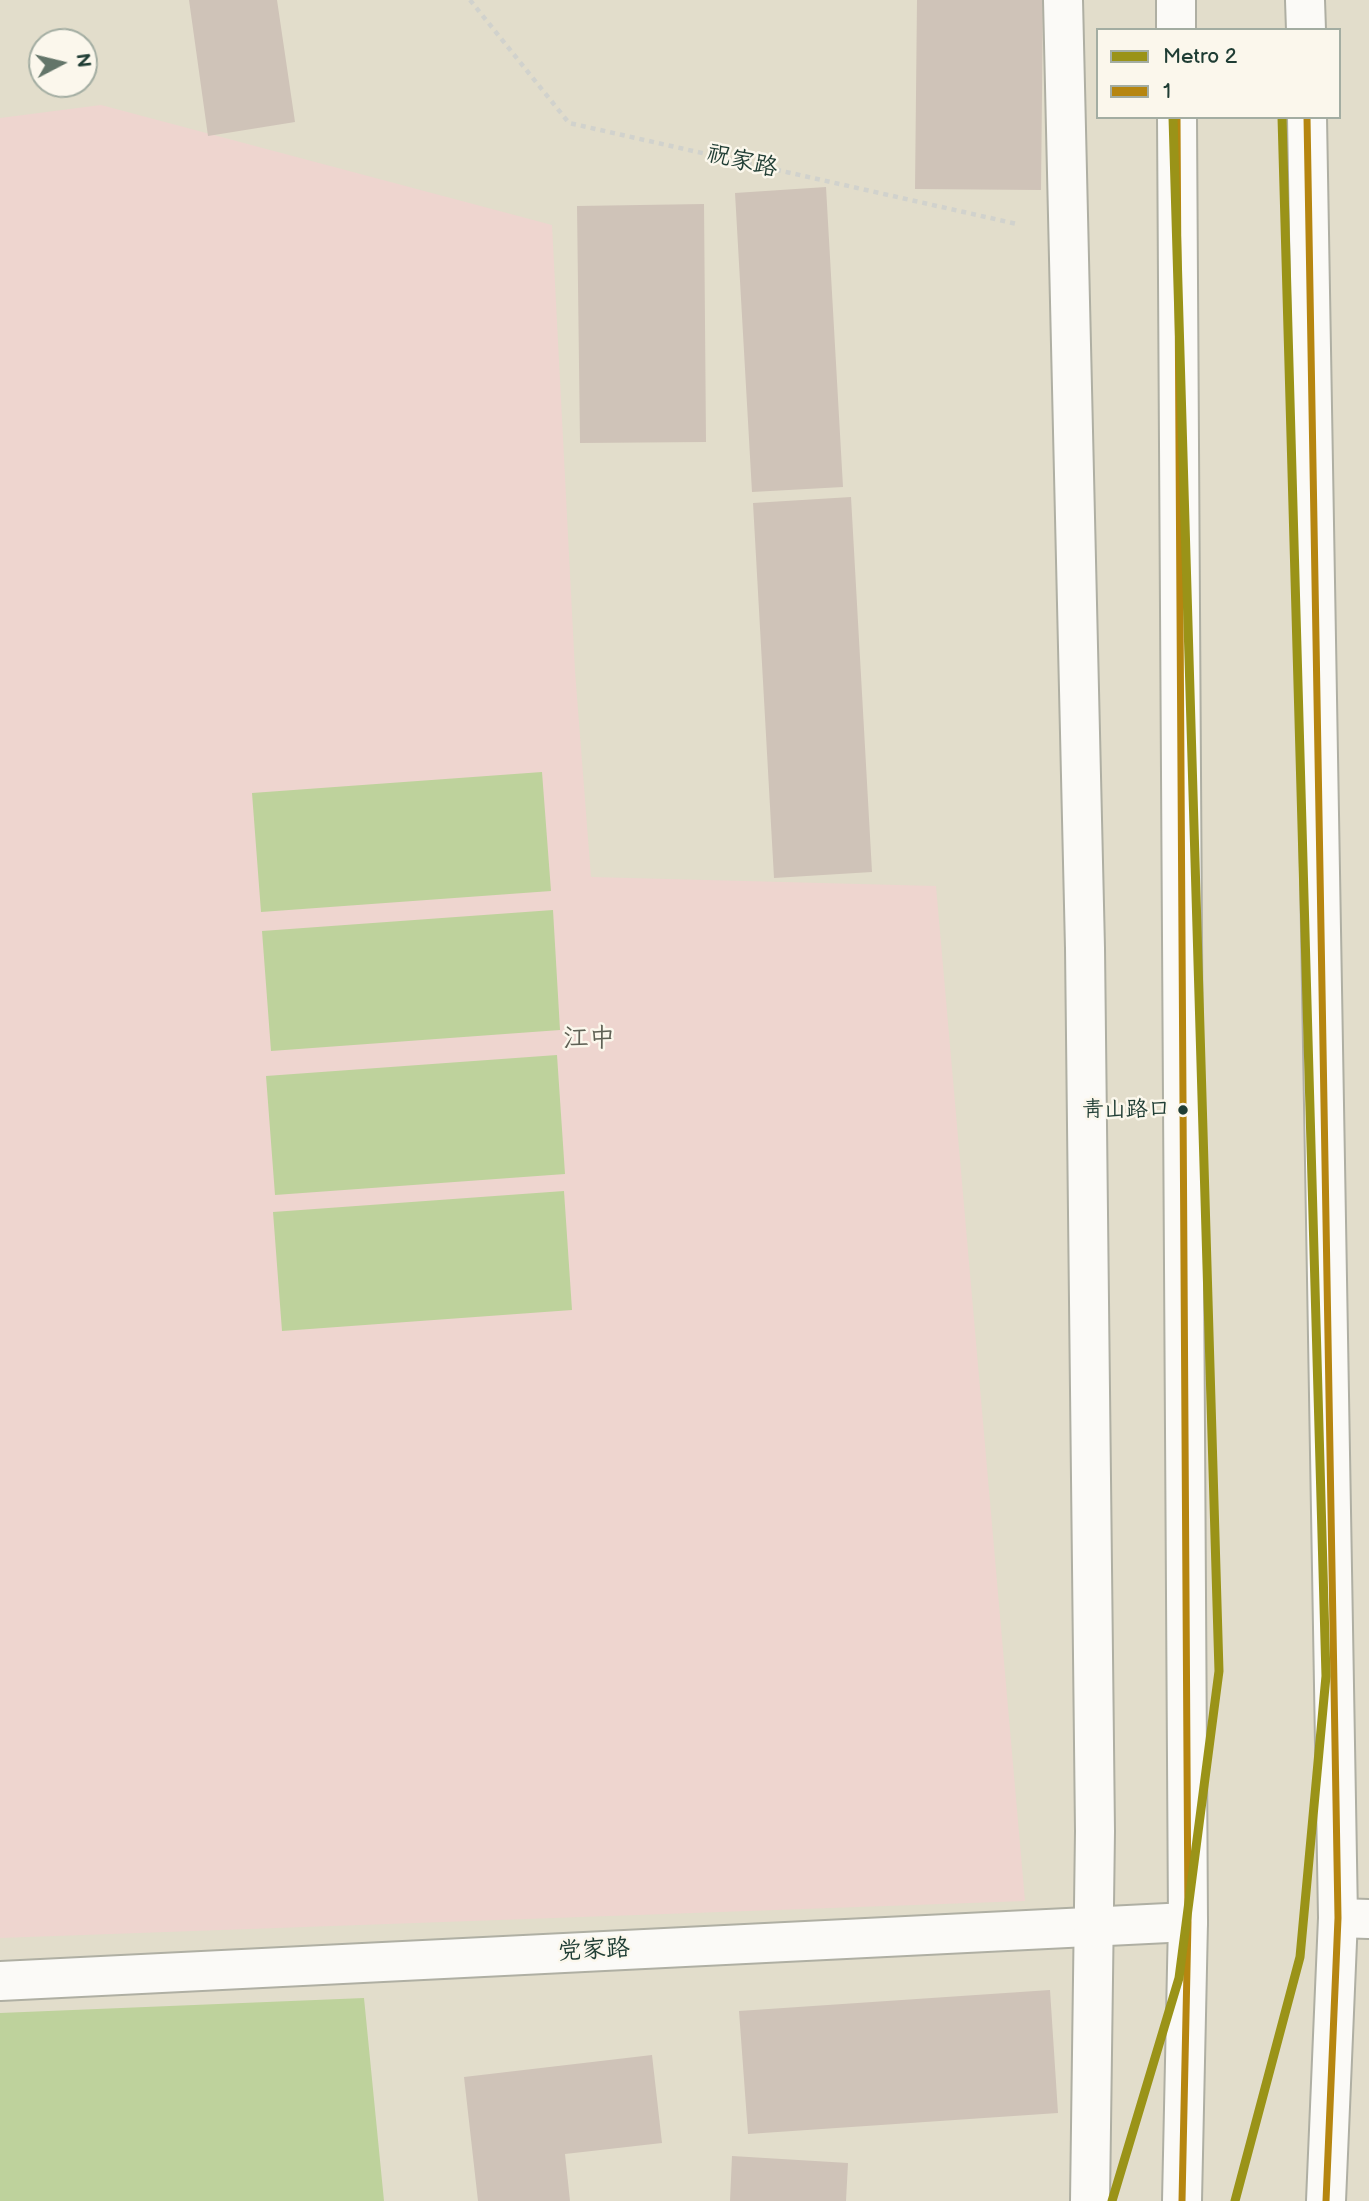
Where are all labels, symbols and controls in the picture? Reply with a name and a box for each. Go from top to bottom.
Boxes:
north arrow [28,28,98,98]
legend [1096,28,1341,119]
text: Metro 2 [1163,44,1237,69]
text: N [70,52,95,69]
text: 1 [1163,79,1171,104]
street label: 祝家路 [704,140,780,184]
district label: 江中 [563,1023,615,1055]
place label: 青山路口 [1082,1097,1170,1123]
marker: 青山路口 [1176,1103,1190,1117]
street label: 党家路 [557,1935,631,1967]

